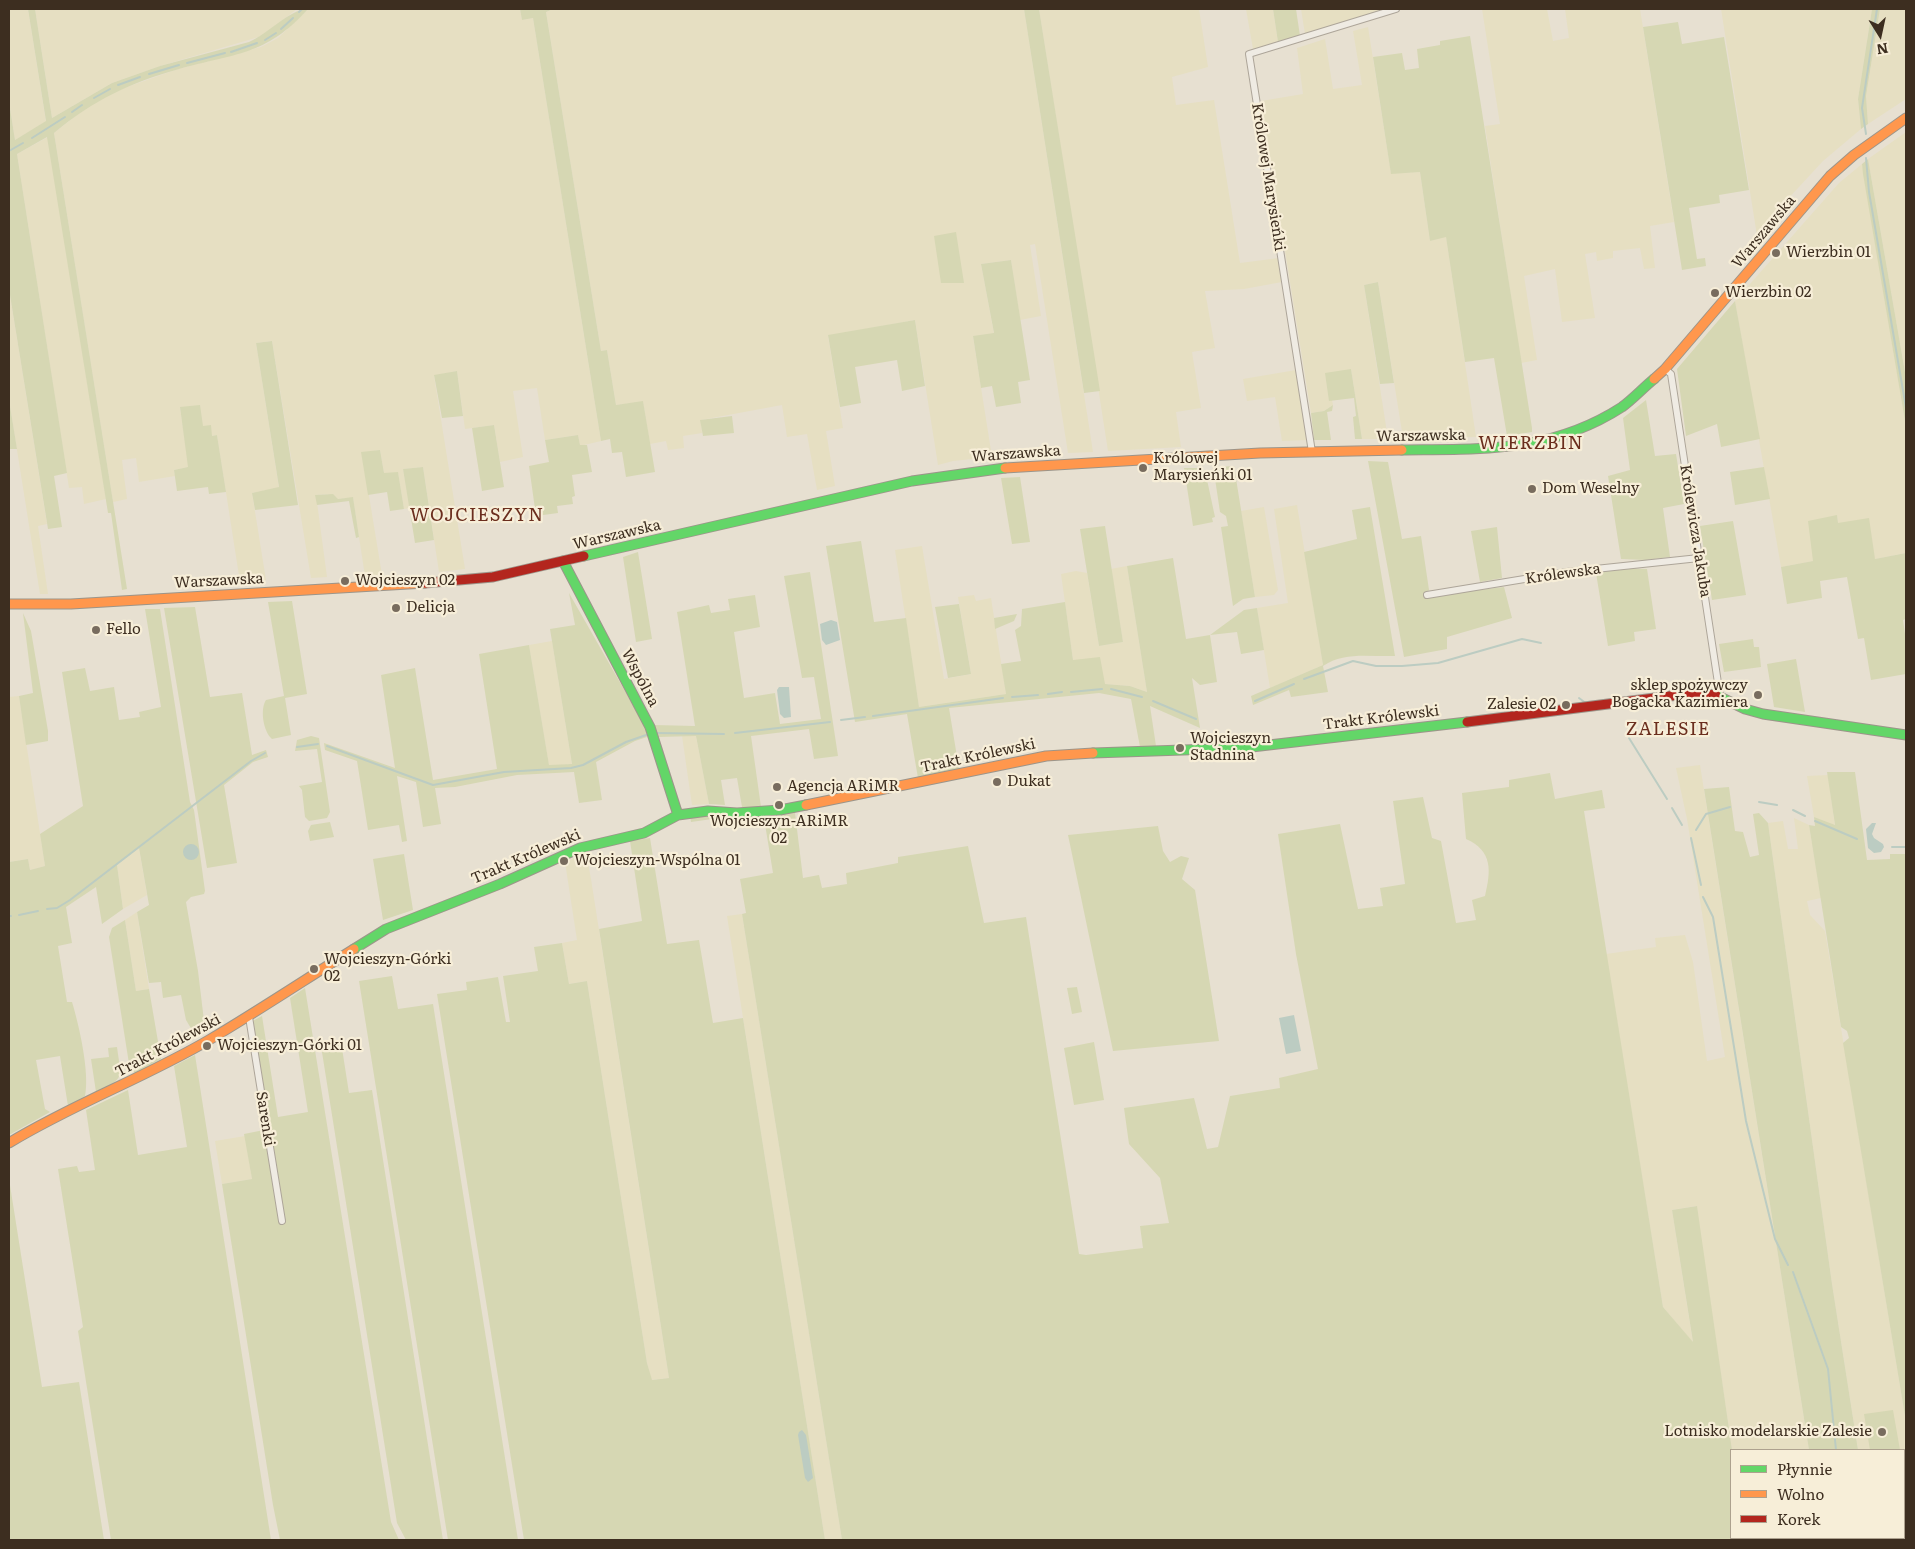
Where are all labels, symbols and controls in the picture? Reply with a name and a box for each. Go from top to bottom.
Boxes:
north arrow [1855,10,1905,60]
text: N [1875,39,1890,61]
street label: Królowej Marysieńki [1247,102,1289,252]
street label: Warszawska [1728,192,1800,272]
place label: Wierzbin 01 [1786,244,1871,262]
marker: Wierzbin 01 [1770,247,1782,259]
place label: Wierzbin 02 [1725,284,1811,302]
marker: Wierzbin 02 [1709,287,1721,299]
street label: Warszawska [1376,426,1466,446]
district label: WIERZBIN [1477,433,1585,455]
street label: Warszawska [971,442,1061,466]
place label: Królowej Marysieńki 01 [1153,450,1252,485]
marker: Królowej Marysieńki 01 [1137,462,1149,474]
street label: Królewicza Jakuba [1676,463,1714,599]
place label: Dom Weselny [1542,480,1639,498]
marker: Dom Weselny [1526,483,1538,495]
district label: WOJCIESZYN [409,505,545,527]
street label: Warszawska [571,516,663,554]
street label: Królewska [1524,560,1602,588]
street label: Warszawska [174,570,264,592]
place label: Wojcieszyn 02 [355,572,455,590]
marker: Wojcieszyn 02 [339,575,351,587]
place label: Delicja [406,599,455,617]
marker: Delicja [390,602,402,614]
place label: Fello [106,621,141,639]
marker: Fello [90,624,102,636]
street label: Wspólna [617,646,663,710]
place label: sklep spożywczy Bogacka Kazimiera [1612,677,1748,712]
marker: sklep spożywczy Bogacka Kazimiera [1752,689,1764,701]
place label: Zalesie 02 [1487,696,1556,714]
marker: Zalesie 02 [1560,699,1572,711]
street label: Trakt Królewski [1322,702,1440,734]
district label: ZALESIE [1625,719,1711,741]
place label: Wojcieszyn Stadnina [1190,730,1271,765]
street label: Trakt Królewski [919,735,1037,777]
marker: Wojcieszyn Stadnina [1174,742,1186,754]
place label: Dukat [1007,773,1051,791]
marker: Dukat [991,776,1003,788]
place label: Agencja ARiMR [787,778,899,796]
marker: Agencja ARiMR [771,781,783,793]
marker: Wojcieszyn-ARiMR 02 [773,799,785,811]
place label: Wojcieszyn-ARiMR 02 [710,813,848,848]
street label: Trakt Królewski [469,826,583,888]
place label: Wojcieszyn-Wspólna 01 [574,852,740,870]
marker: Wojcieszyn-Wspólna 01 [558,855,570,867]
place label: Wojcieszyn-Górki 02 [324,951,451,986]
marker: Wojcieszyn-Górki 02 [308,963,320,975]
street label: Trakt Królewski [112,1011,224,1081]
place label: Wojcieszyn-Górki 01 [217,1037,362,1055]
marker: Wojcieszyn-Górki 01 [201,1040,213,1052]
street label: Sarenki [252,1090,278,1148]
place label: Lotnisko modelarskie Zalesie [1664,1423,1872,1441]
marker: Lotnisko modelarskie Zalesie [1876,1426,1888,1438]
legend [1730,1449,1905,1539]
text: Płynnie [1777,1457,1832,1480]
text: Wolno [1777,1482,1824,1505]
text: Korek [1777,1507,1820,1530]

